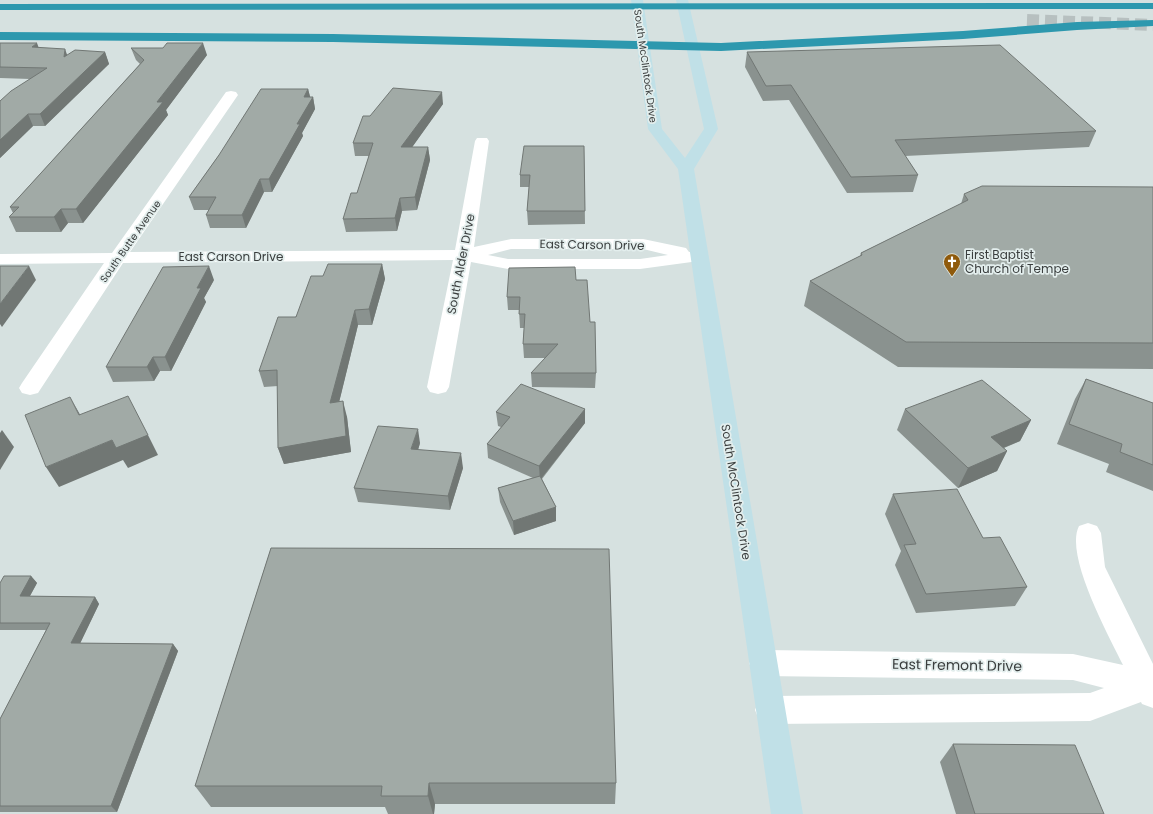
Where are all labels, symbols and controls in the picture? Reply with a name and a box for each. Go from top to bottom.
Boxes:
street label: South McClintock Drive [630,9,661,124]
street label: South Butte Avenue [96,197,165,286]
street label: South Alder Drive [442,212,479,316]
street label: East Carson Drive [539,235,645,254]
place label: First Baptist Church of Tempe [965,246,1069,277]
street label: East Carson Drive [179,248,283,265]
church icon: First Baptist Church of Tempe [942,252,962,277]
street label: South McClintock Drive [717,423,756,561]
street label: East Fremont Drive [892,654,1022,676]

